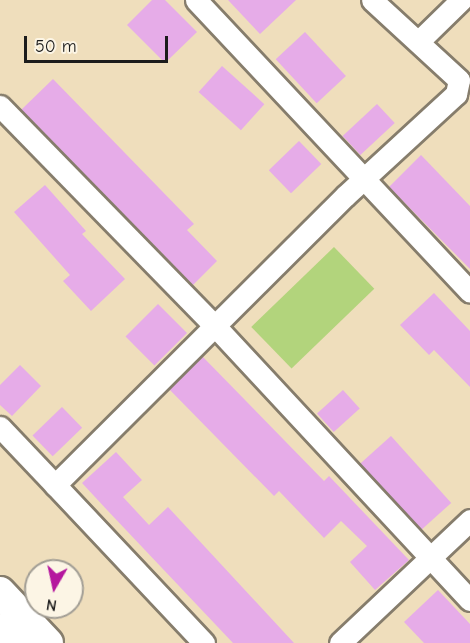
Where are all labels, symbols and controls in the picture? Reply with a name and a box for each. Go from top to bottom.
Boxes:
scale bar [27,24,171,62]
text: 50 m [35,36,77,57]
north arrow [24,559,84,619]
text: N [45,595,58,615]

